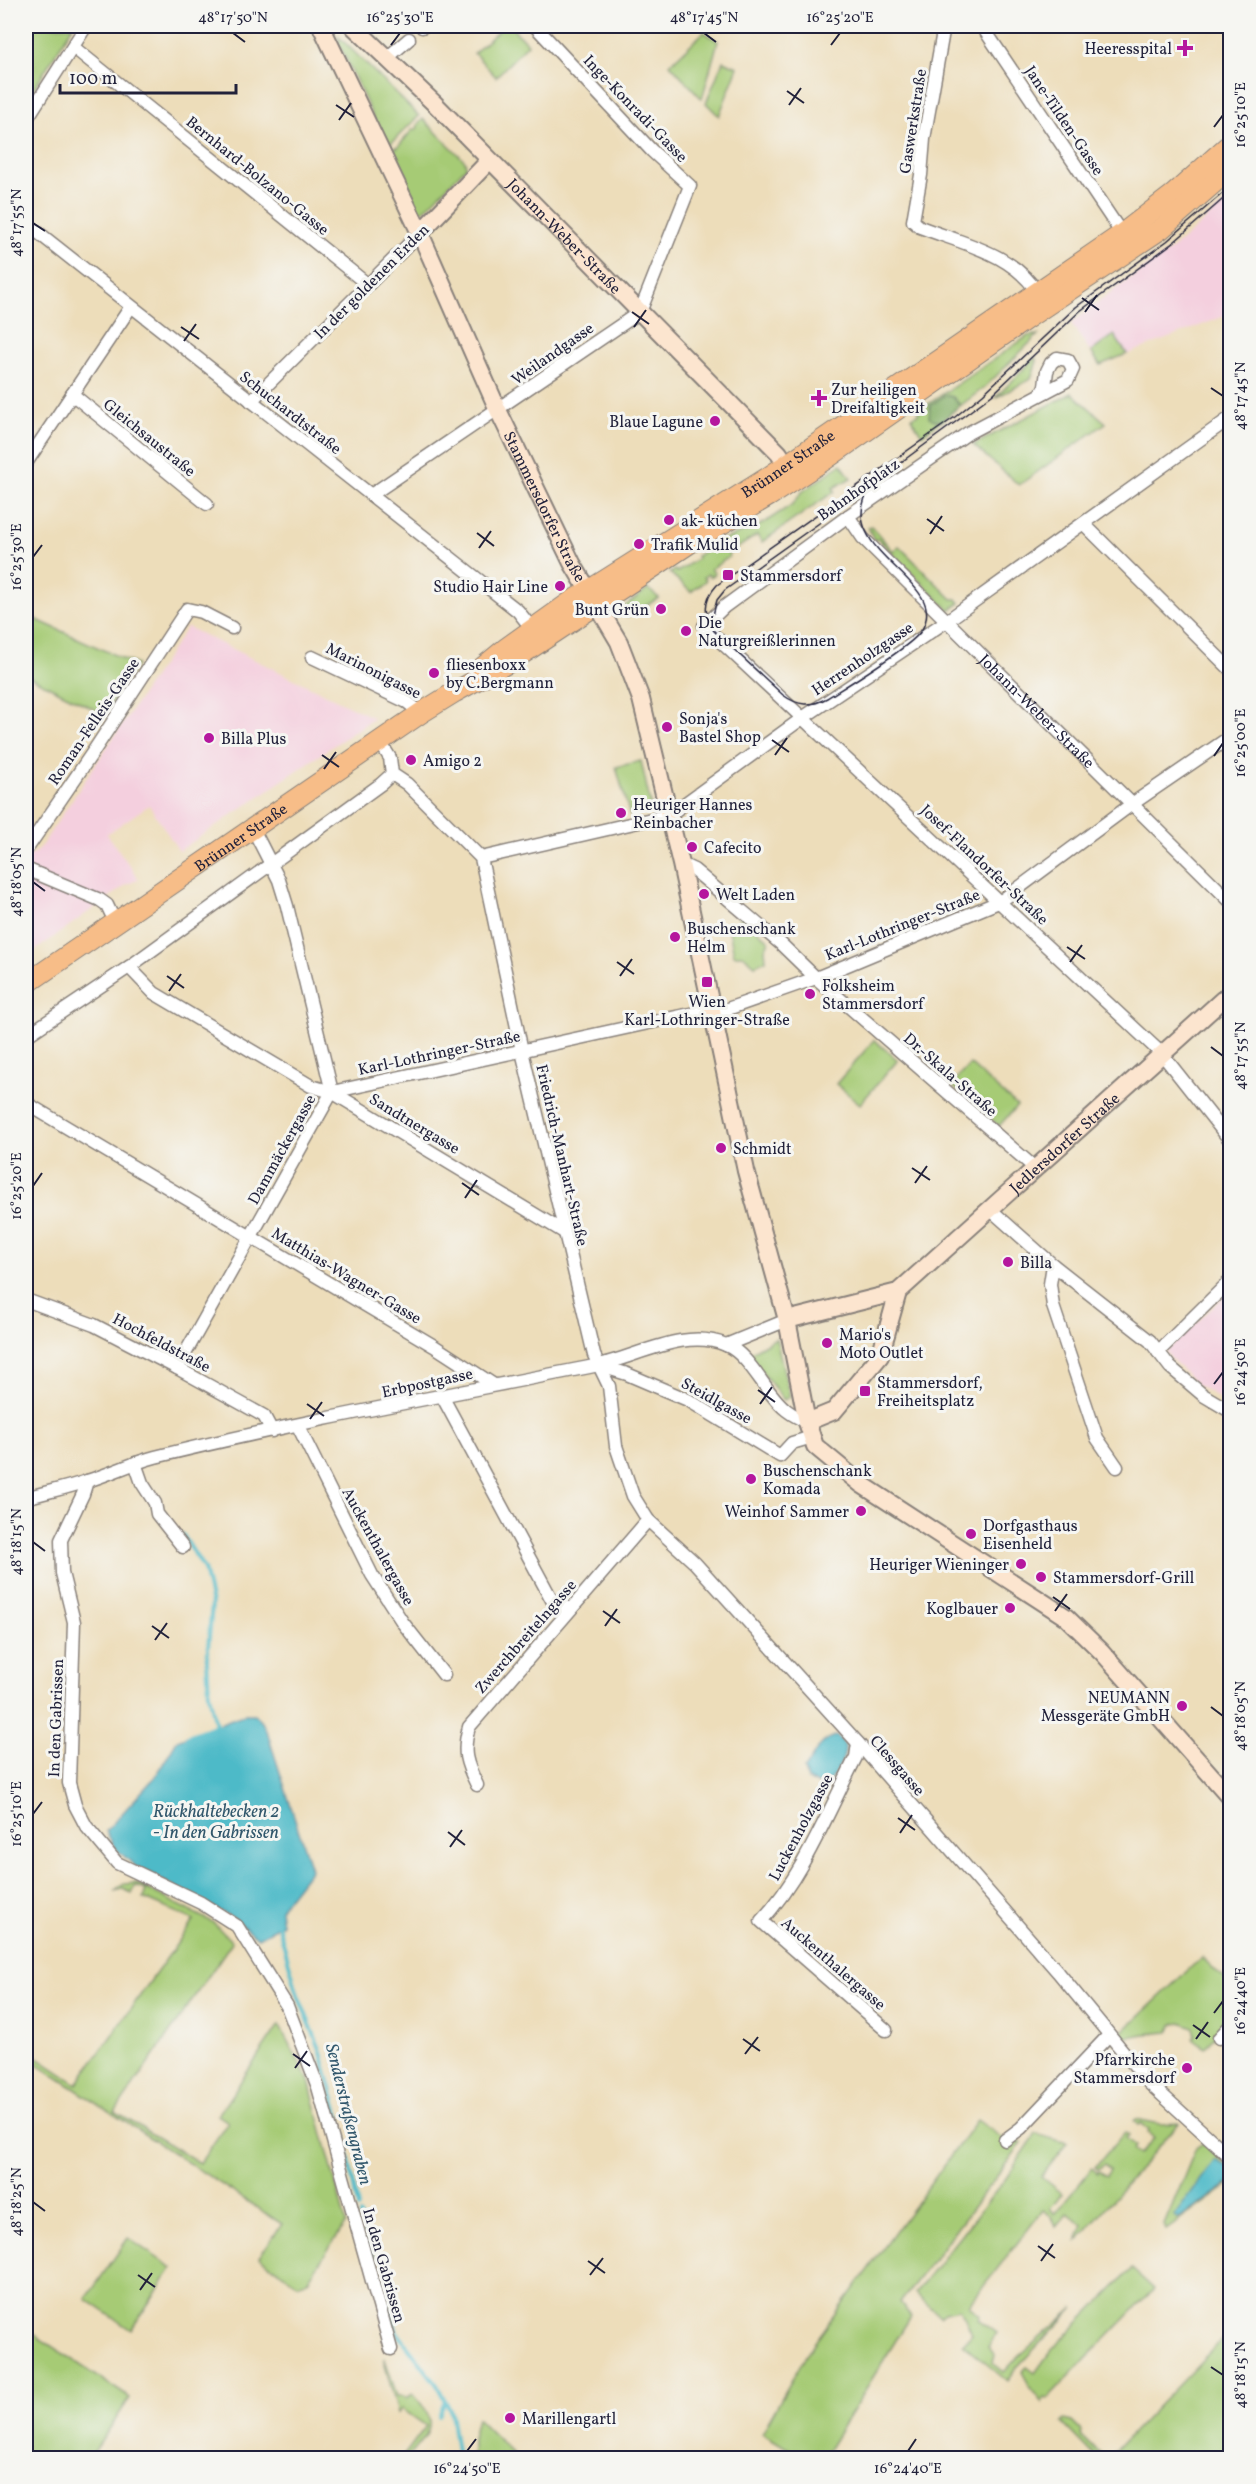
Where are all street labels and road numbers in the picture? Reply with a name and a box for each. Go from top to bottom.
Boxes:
street label: Inge-Konradi-Gasse [577,51,692,168]
street label: Jane-Tilden-Gasse [1018,62,1108,180]
street label: Gaswerkstraße [895,67,933,175]
street label: Bernhard-Bolzano-Gasse [181,112,333,241]
street label: Johann-Weber-Straße [501,174,625,300]
street label: In der goldenen Erden [310,220,435,345]
street label: Weilandgasse [508,318,599,391]
street label: Schuchardtstraße [234,367,345,460]
street label: Gleichsaustraße [98,394,200,483]
street label: Brünner Straße [738,426,840,505]
street label: Stammersdorfer Straße [497,428,590,587]
street label: Bahnhofplatz [814,454,905,527]
street label: Herrenholzgasse [808,617,918,702]
street label: Marinonigasse [322,638,425,705]
street label: Johann-Weber-Straße [973,650,1099,774]
street label: Roman-Felleis-Gasse [44,654,146,790]
street label: Brünner Straße [190,799,293,878]
street label: Josef-Flandorfer-Straße [915,800,1053,931]
street label: Karl-Lothringer-Straße [822,885,984,967]
street label: Karl-Lothringer-Straße [356,1026,523,1082]
street label: Dr.-Skala-Straße [898,1029,1001,1122]
street label: Friedrich-Manhart-Straße [529,1062,593,1248]
street label: Jedlersdorfer Straße [1006,1088,1125,1199]
street label: Sandtnergasse [364,1089,463,1160]
street label: Dammäckergasse [243,1091,322,1209]
street label: Matthias-Wagner-Gasse [267,1223,425,1330]
street label: Hochfeldstraße [108,1309,214,1379]
street label: Erbpostgasse [380,1364,475,1404]
street label: Steidlgasse [677,1373,755,1430]
street label: Auckenthalergasse [336,1484,419,1610]
street label: Zwerchbreitelngasse [471,1575,582,1699]
street label: In den Gabrissen [44,1658,70,1778]
street label: Clessgasse [864,1731,929,1801]
street label: Luckenholzgasse [764,1770,839,1885]
street label: Auckenthalergasse [776,1913,890,2016]
street label: In den Gabrissen [356,2206,410,2326]

